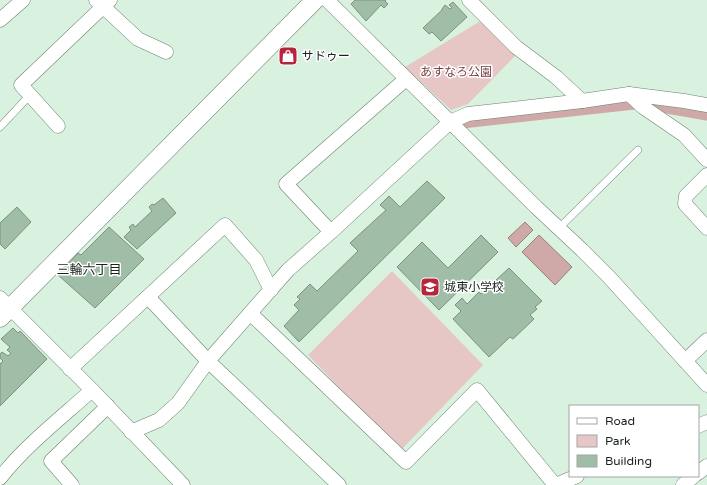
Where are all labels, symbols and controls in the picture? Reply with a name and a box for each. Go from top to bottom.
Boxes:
shop icon: サドゥー [277,45,299,67]
place label: サドゥー [302,49,350,63]
park label: あすなろ公園 [420,65,492,79]
district label: 三輪六丁目 [56,262,122,278]
school or university icon: 城東小学校 [419,276,441,298]
place label: 城東小学校 [444,280,504,294]
legend [569,405,699,477]
text: Road [605,414,635,428]
text: Park [605,434,631,448]
text: Building [605,454,652,468]

